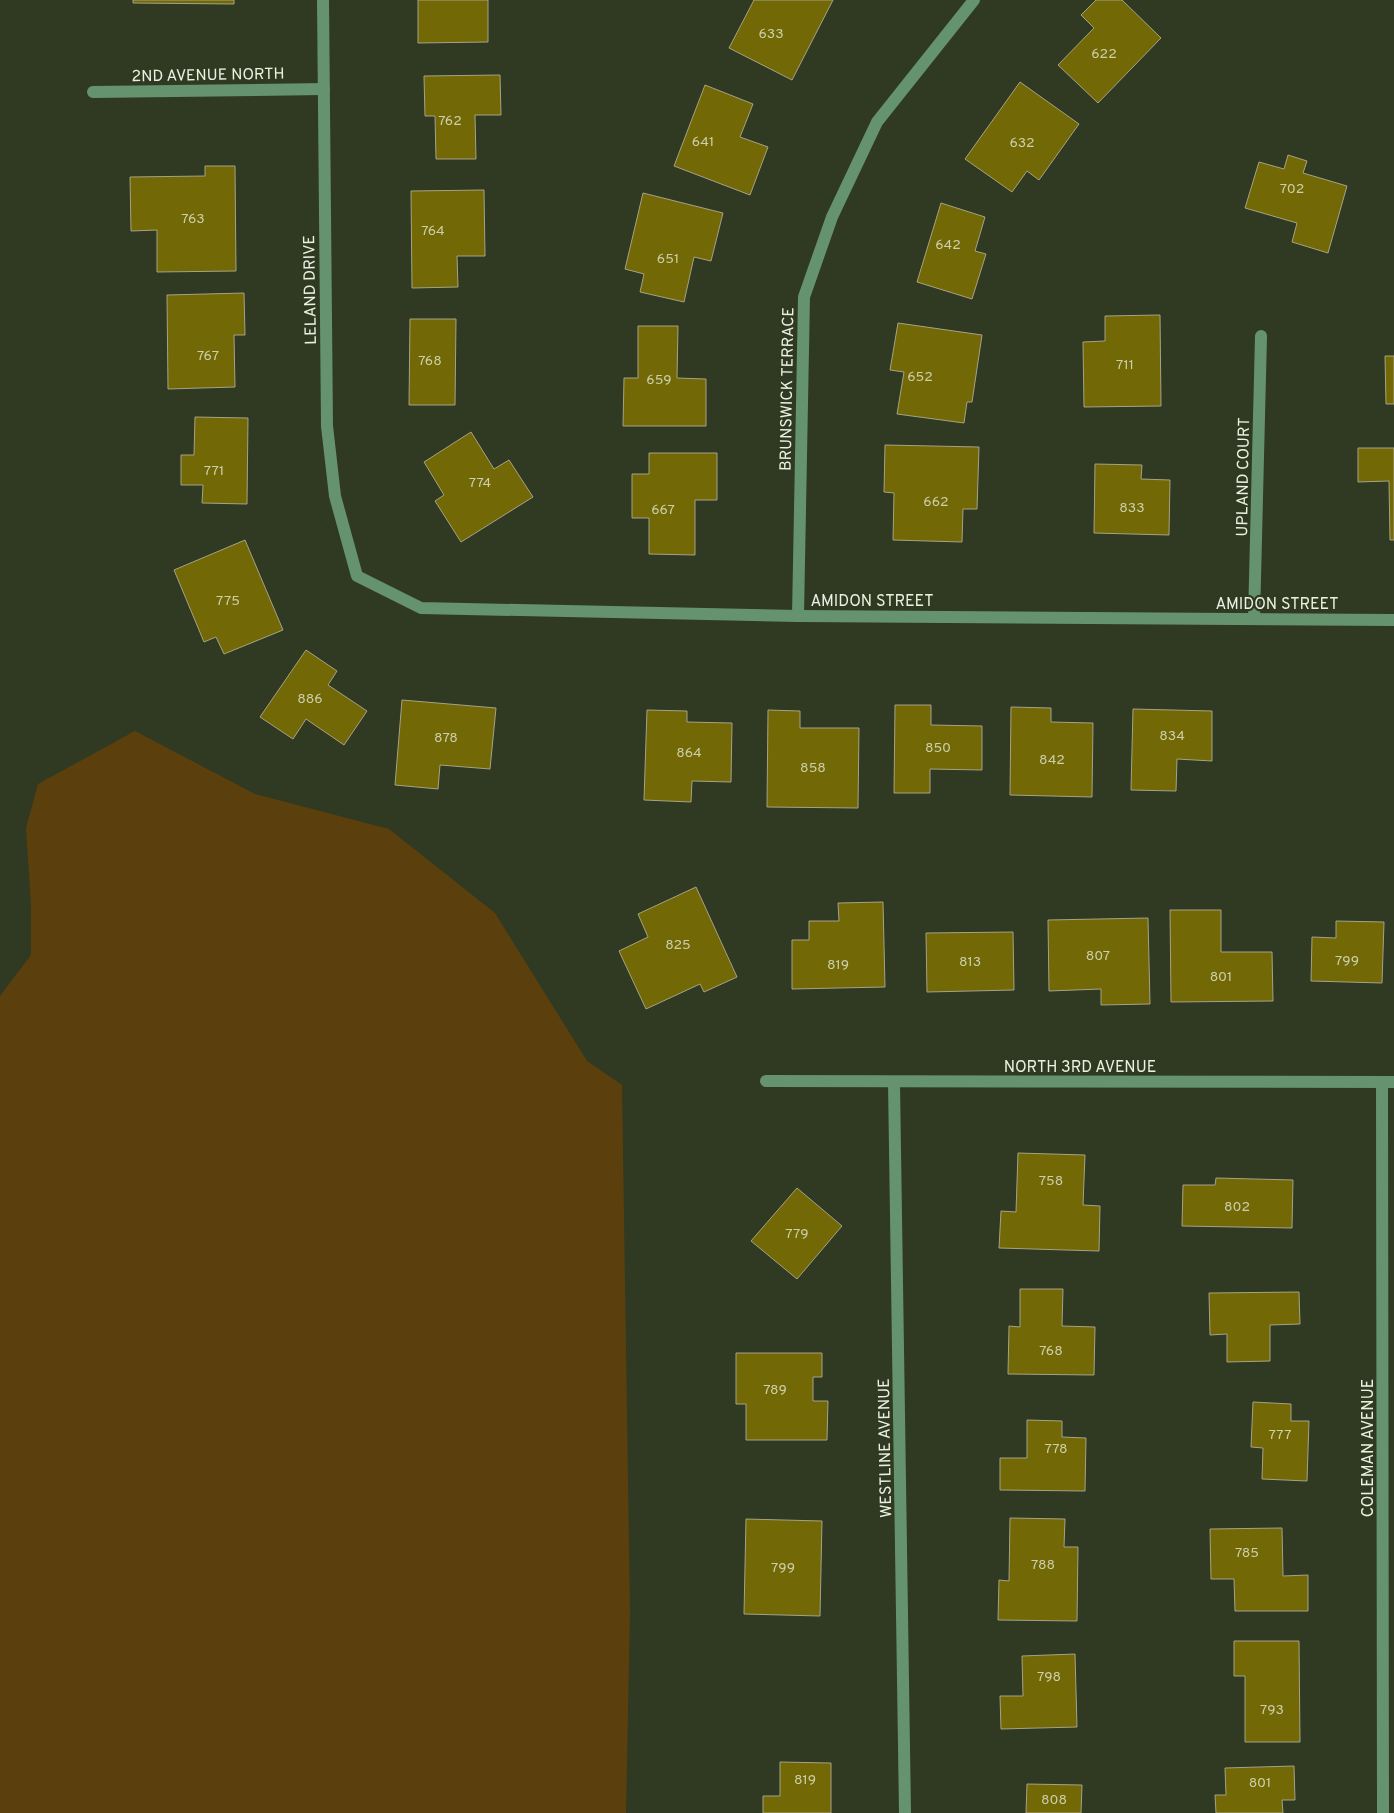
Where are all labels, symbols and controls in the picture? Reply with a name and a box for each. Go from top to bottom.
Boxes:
house number: 633 [758,26,784,43]
house number: 622 [1091,46,1117,63]
street label: 2ND AVENUE NORTH [131,65,285,87]
house number: 762 [438,113,462,130]
house number: 641 [692,134,714,151]
house number: 632 [1009,135,1035,152]
house number: 702 [1280,181,1304,198]
house number: 763 [181,211,205,228]
house number: 764 [421,223,445,240]
street label: LELAND DRIVE [300,235,322,345]
house number: 642 [935,237,961,254]
house number: 651 [657,251,679,268]
street label: BRUNSWICK TERRACE [777,307,799,471]
house number: 767 [197,348,219,365]
house number: 768 [418,353,442,370]
house number: 711 [1116,357,1134,374]
house number: 652 [907,369,933,386]
house number: 659 [646,372,672,389]
street label: UPLAND COURT [1233,417,1255,537]
house number: 771 [204,463,224,480]
house number: 774 [469,475,491,492]
house number: 662 [923,494,949,511]
house number: 833 [1119,500,1145,517]
house number: 667 [651,502,675,519]
street label: AMIDON STREET [811,592,933,612]
house number: 775 [216,593,240,610]
street label: AMIDON STREET [1216,595,1338,615]
house number: 886 [297,691,323,708]
house number: 834 [1159,728,1185,745]
house number: 878 [434,730,458,747]
house number: 850 [925,740,951,757]
house number: 864 [676,745,702,762]
house number: 842 [1039,752,1065,769]
house number: 858 [800,760,826,777]
house number: 825 [665,937,691,954]
house number: 807 [1086,948,1110,965]
house number: 799 [1335,953,1359,970]
house number: 813 [959,954,981,971]
house number: 819 [827,957,849,974]
house number: 801 [1210,969,1232,986]
street label: NORTH 3RD AVENUE [1004,1058,1156,1078]
house number: 758 [1039,1173,1063,1190]
house number: 802 [1224,1199,1250,1216]
house number: 779 [785,1226,809,1243]
house number: 768 [1039,1343,1063,1360]
street label: WESTLINE AVENUE [875,1378,897,1518]
street label: COLEMAN AVENUE [1359,1379,1379,1517]
house number: 789 [763,1382,787,1399]
house number: 777 [1269,1427,1291,1444]
house number: 778 [1044,1441,1068,1458]
house number: 785 [1235,1545,1259,1562]
house number: 788 [1031,1557,1055,1574]
house number: 799 [771,1560,795,1577]
house number: 798 [1037,1669,1061,1686]
house number: 793 [1260,1702,1284,1719]
house number: 819 [794,1772,816,1789]
house number: 801 [1249,1775,1271,1792]
house number: 808 [1041,1792,1067,1809]

